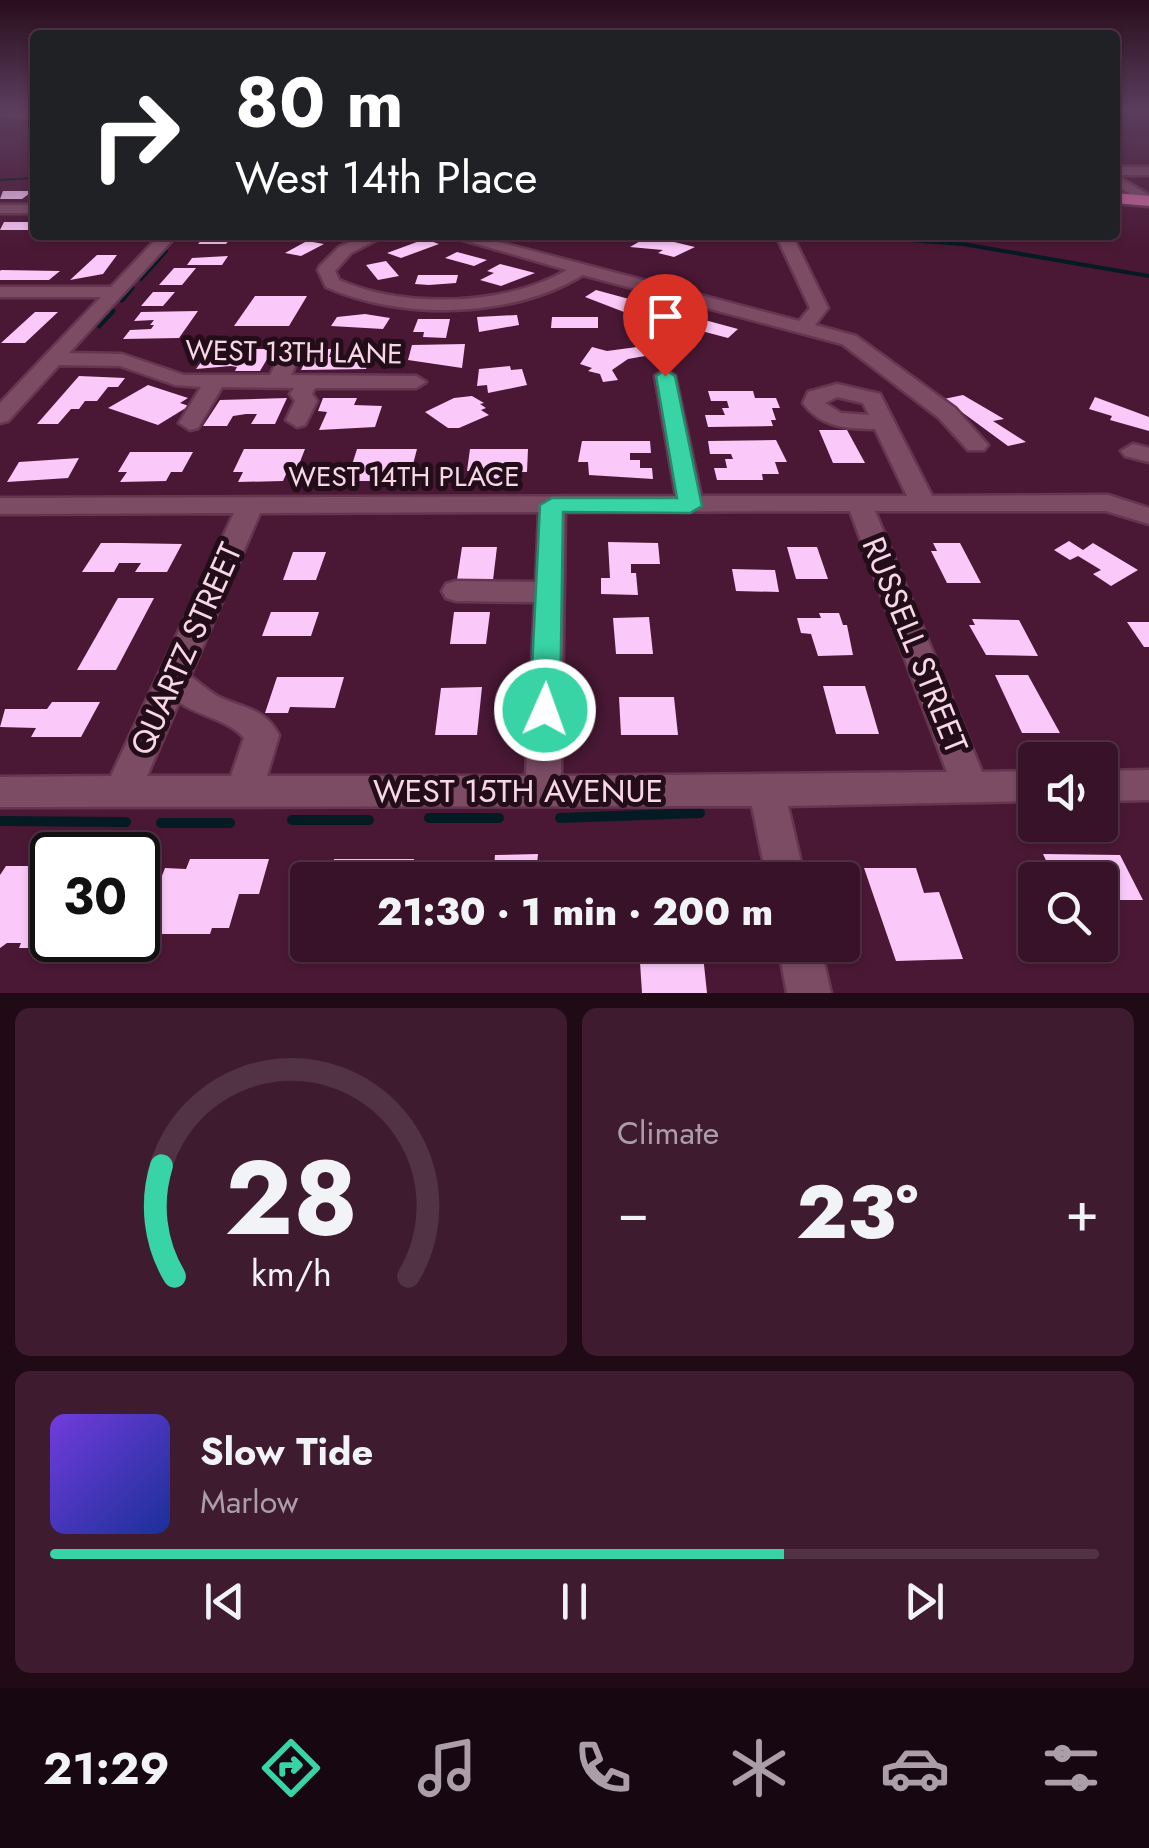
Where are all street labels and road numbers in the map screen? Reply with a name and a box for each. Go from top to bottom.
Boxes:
street label: WEST 13TH LANE [185,330,403,374]
street label: WEST 14TH PLACE [288,456,520,497]
street label: RUSSELL STREET [851,530,979,760]
street label: QUARTZ STREET [119,536,253,762]
street label: WEST 15TH AVENUE [373,768,663,814]

